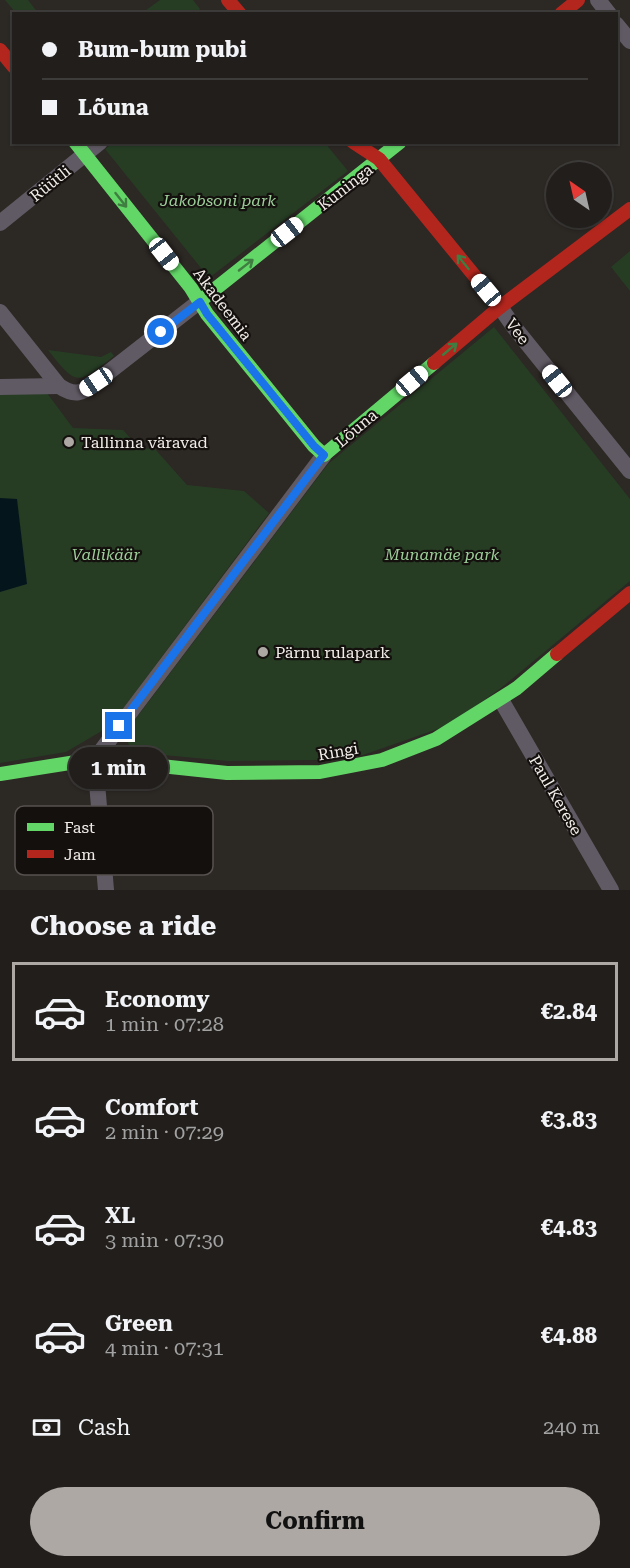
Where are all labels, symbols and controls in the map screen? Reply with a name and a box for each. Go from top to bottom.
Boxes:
text: Bum-bum pubi [78,37,247,62]
text: Lõuna [78,95,149,120]
street label: Kuninga [314,160,377,215]
street label: Rüütli [26,161,74,205]
north arrow [546,162,612,228]
map controls [546,162,612,228]
park label: Jakobsoni park [159,191,276,210]
one-way arrow [115,192,128,208]
car [267,214,307,250]
car [146,234,182,274]
one-way arrow [457,254,470,270]
one-way arrow [238,259,254,272]
street label: Akadeemia [189,264,256,345]
car [468,270,504,310]
street label: Vee [502,314,534,348]
route start [147,318,174,345]
one-way arrow [442,343,458,356]
car [539,361,575,401]
car [392,363,432,399]
car [76,364,116,400]
street label: Lõuna [332,405,381,451]
place label: Tallinna väravad [81,433,208,452]
marker: Tallinna väravad [62,435,76,449]
park label: Vallikäär [72,545,140,564]
park label: Munamäe park [384,545,500,564]
place label: Pärnu rulapark [275,643,390,662]
marker: Pärnu rulapark [256,645,270,659]
route end [105,712,132,739]
street label: Ringi [316,739,360,764]
callout: 1 min [70,747,168,789]
street label: Paul Kerese [525,752,586,839]
text: 1 min [91,756,146,780]
legend [15,806,213,875]
text: Fast [64,818,95,837]
text: Jam [64,845,96,864]
text: Choose a ride [30,910,216,942]
icon: car [33,985,87,1039]
text: Economy [105,987,209,1012]
text: €2.84 [541,999,597,1024]
text: 1 min · 07:28 [105,1012,224,1036]
icon: car [33,1093,87,1147]
text: Comfort [105,1095,198,1120]
text: €3.83 [541,1107,597,1132]
text: 2 min · 07:29 [105,1120,224,1144]
icon: car [33,1201,87,1255]
text: XL [105,1203,135,1228]
text: €4.83 [541,1215,597,1240]
text: 3 min · 07:30 [105,1228,224,1252]
icon: car [33,1309,87,1363]
text: Green [105,1311,173,1336]
text: €4.88 [541,1323,597,1348]
text: 4 min · 07:31 [105,1336,224,1360]
icon: cash [30,1411,63,1444]
text: Cash [78,1415,130,1440]
text: 240 m [543,1415,600,1439]
button: Confirm [30,1487,600,1556]

